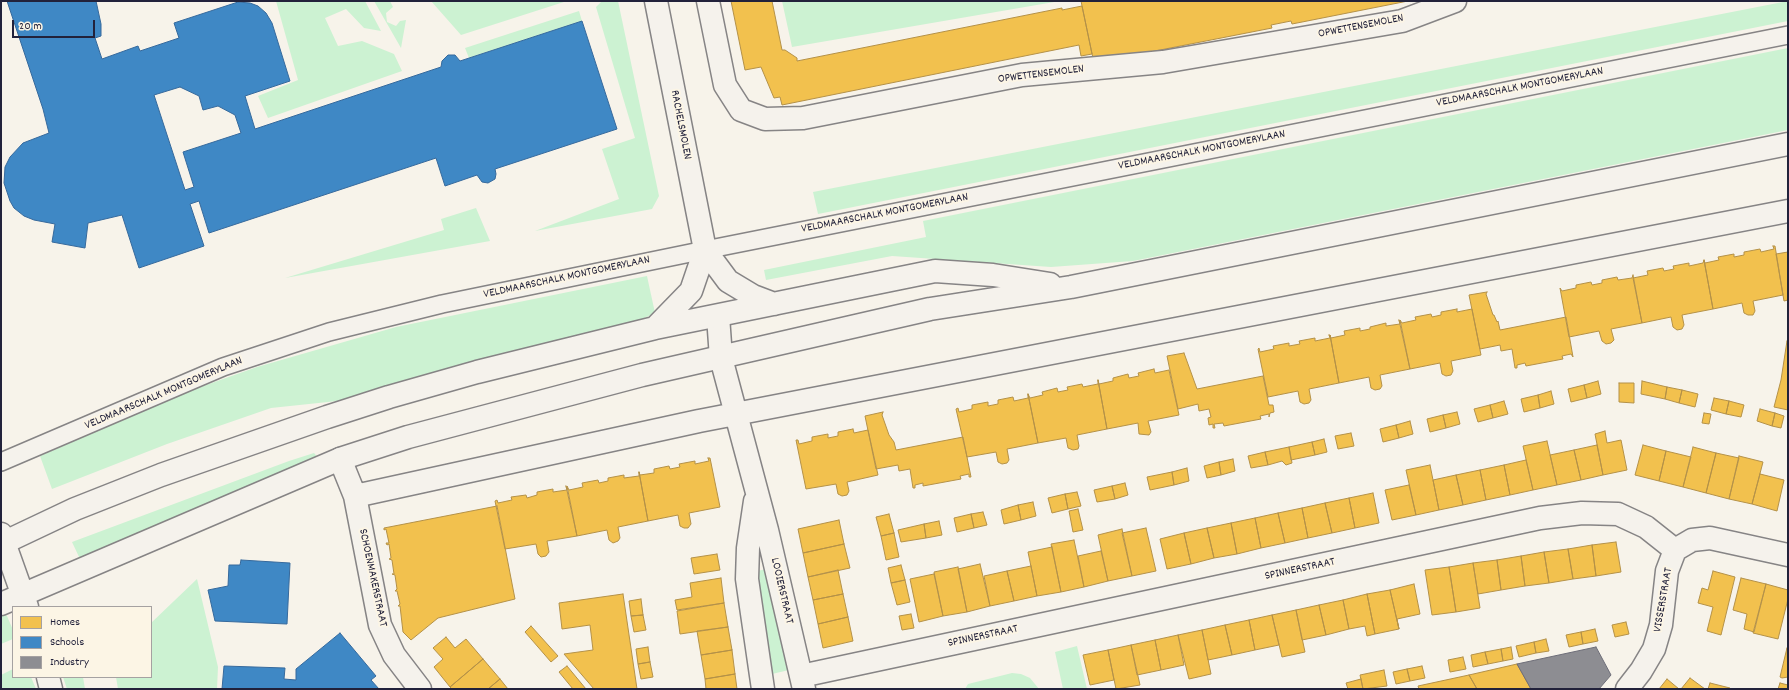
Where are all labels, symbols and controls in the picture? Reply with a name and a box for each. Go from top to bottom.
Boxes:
scale bar [14,12,97,38]
street label: OPWETTENSEMOLEN [1317,12,1405,42]
text: 20 m [19,18,42,35]
street label: OPWETTENSEMOLEN [997,63,1085,87]
street label: VELDMAARSCHALK MONTGOMERYLAAN [1435,65,1605,111]
street label: RACHELSMOLEN [666,89,694,161]
street label: VELDMAARSCHALK MONTGOMERYLAAN [1117,128,1287,174]
street label: VELDMAARSCHALK MONTGOMERYLAAN [800,191,970,237]
street label: VELDMAARSCHALK MONTGOMERYLAAN [483,253,651,303]
street label: VELDMAARSCHALK MONTGOMERYLAAN [83,354,245,434]
street label: SCHOENMAKERSTRAAT [355,528,389,628]
street label: LOOIERSTRAAT [766,556,796,626]
street label: SPINNERSTRAAT [1264,556,1336,584]
street label: VISSERSTRAAT [1651,567,1677,633]
legend [12,606,152,678]
text: Homes [50,614,80,631]
street label: SPINNERSTRAAT [947,623,1019,651]
text: Schools [50,634,84,651]
text: Industry [50,654,89,671]

